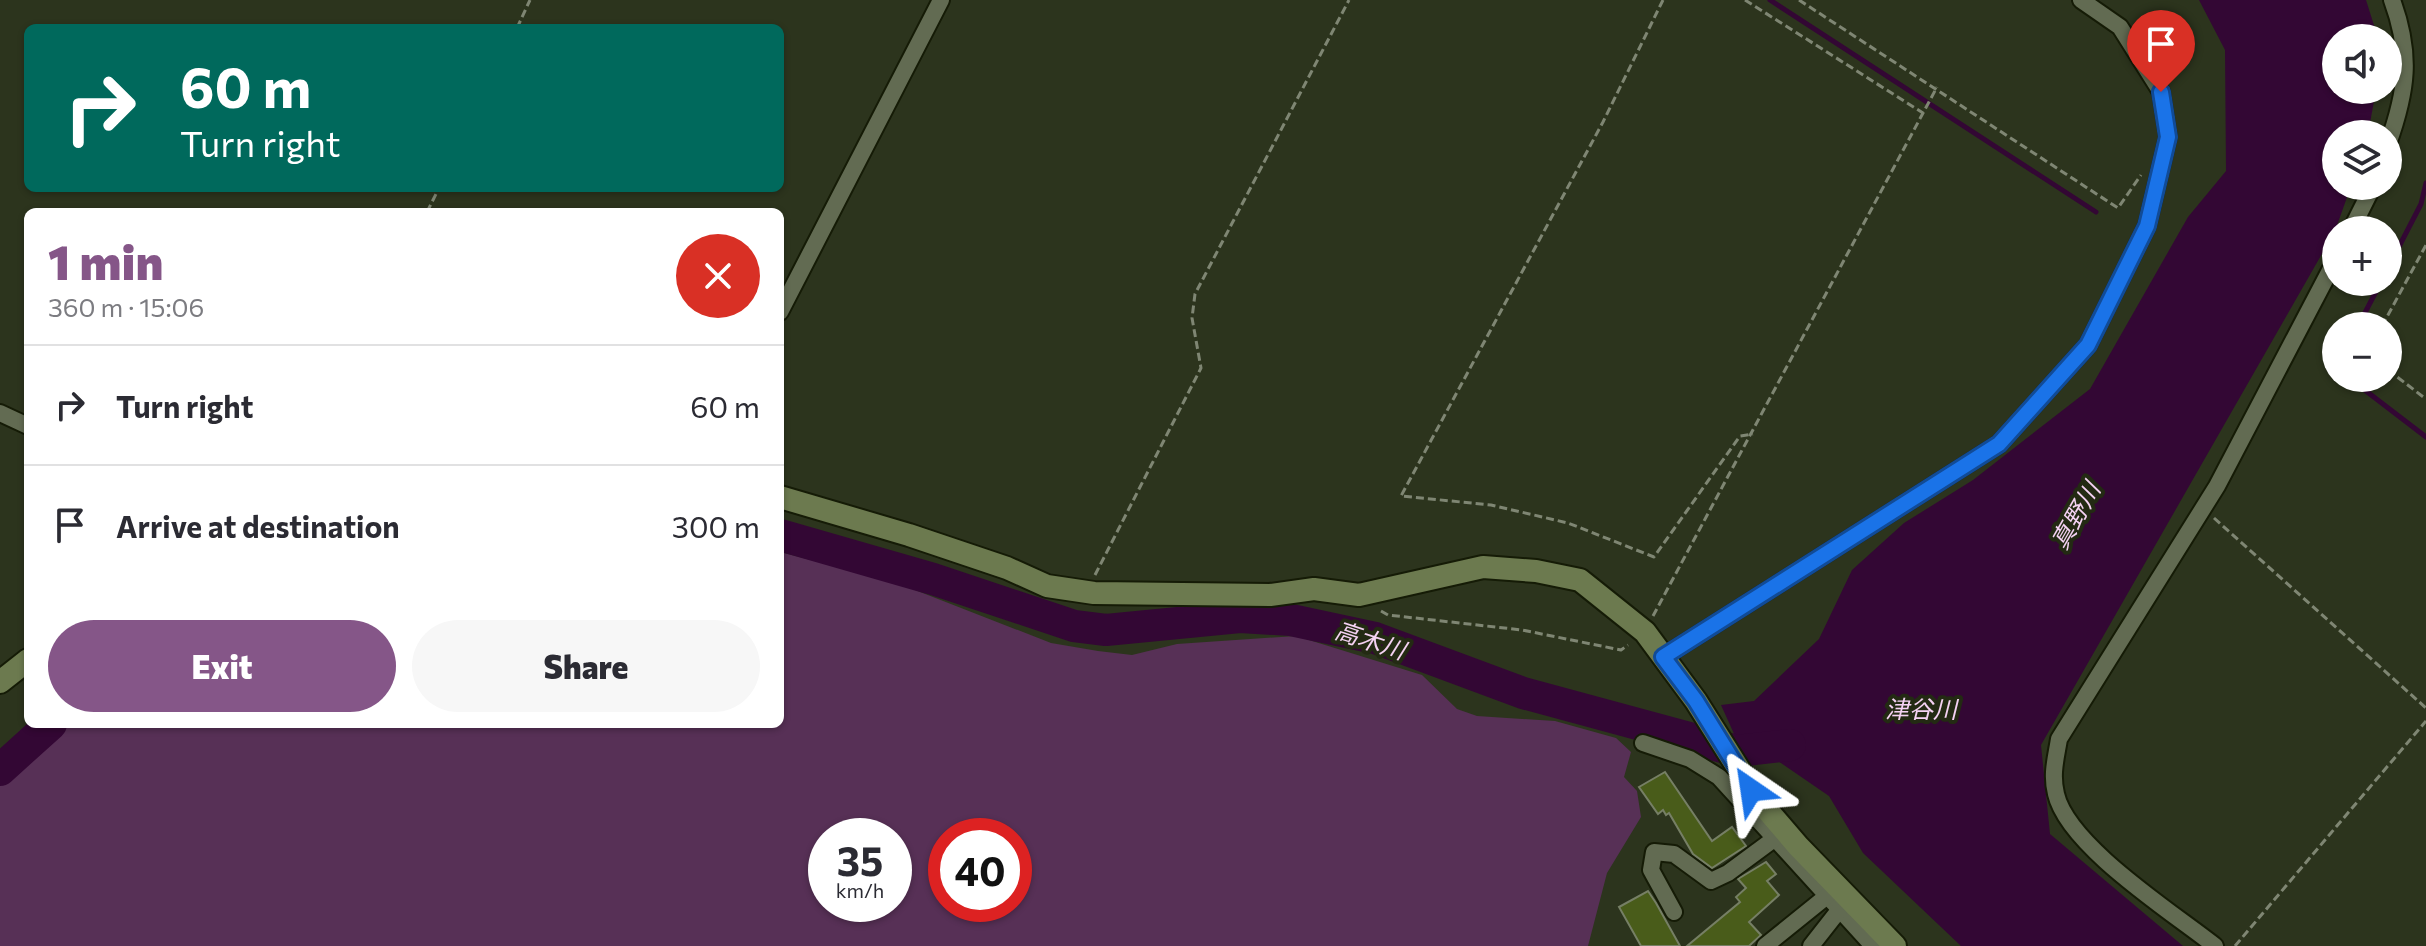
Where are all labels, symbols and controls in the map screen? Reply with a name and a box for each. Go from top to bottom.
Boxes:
pin [2127,10,2195,92]
icon: arrive [2139,22,2183,66]
map controls [2322,24,2402,392]
button: sound [2322,24,2402,104]
text: 60 m [180,51,311,120]
icon: right [48,56,152,160]
text: Turn right [180,120,341,164]
button: layers [2322,120,2402,200]
button: + [2322,216,2402,296]
text: 1 min [48,231,163,290]
button: close [676,234,760,318]
text: 360 m · 15:06 [48,291,204,322]
button: − [2322,312,2402,392]
icon: right [48,383,92,427]
text: Turn right [116,387,253,424]
text: 60 m [690,387,760,424]
water label: 真野川 [2044,474,2107,554]
icon: arrive [48,503,92,547]
text: Arrive at destination [116,507,400,544]
text: 300 m [672,507,760,544]
water label: 高木川 [1332,615,1412,665]
button: Exit [48,620,396,712]
button: Share [412,620,760,712]
water label: 津谷川 [1885,694,1960,723]
position arrow [1709,748,1793,832]
speed limit sign: 40 [928,818,1032,922]
text: 35 [837,835,883,884]
text: km/h [836,878,884,902]

